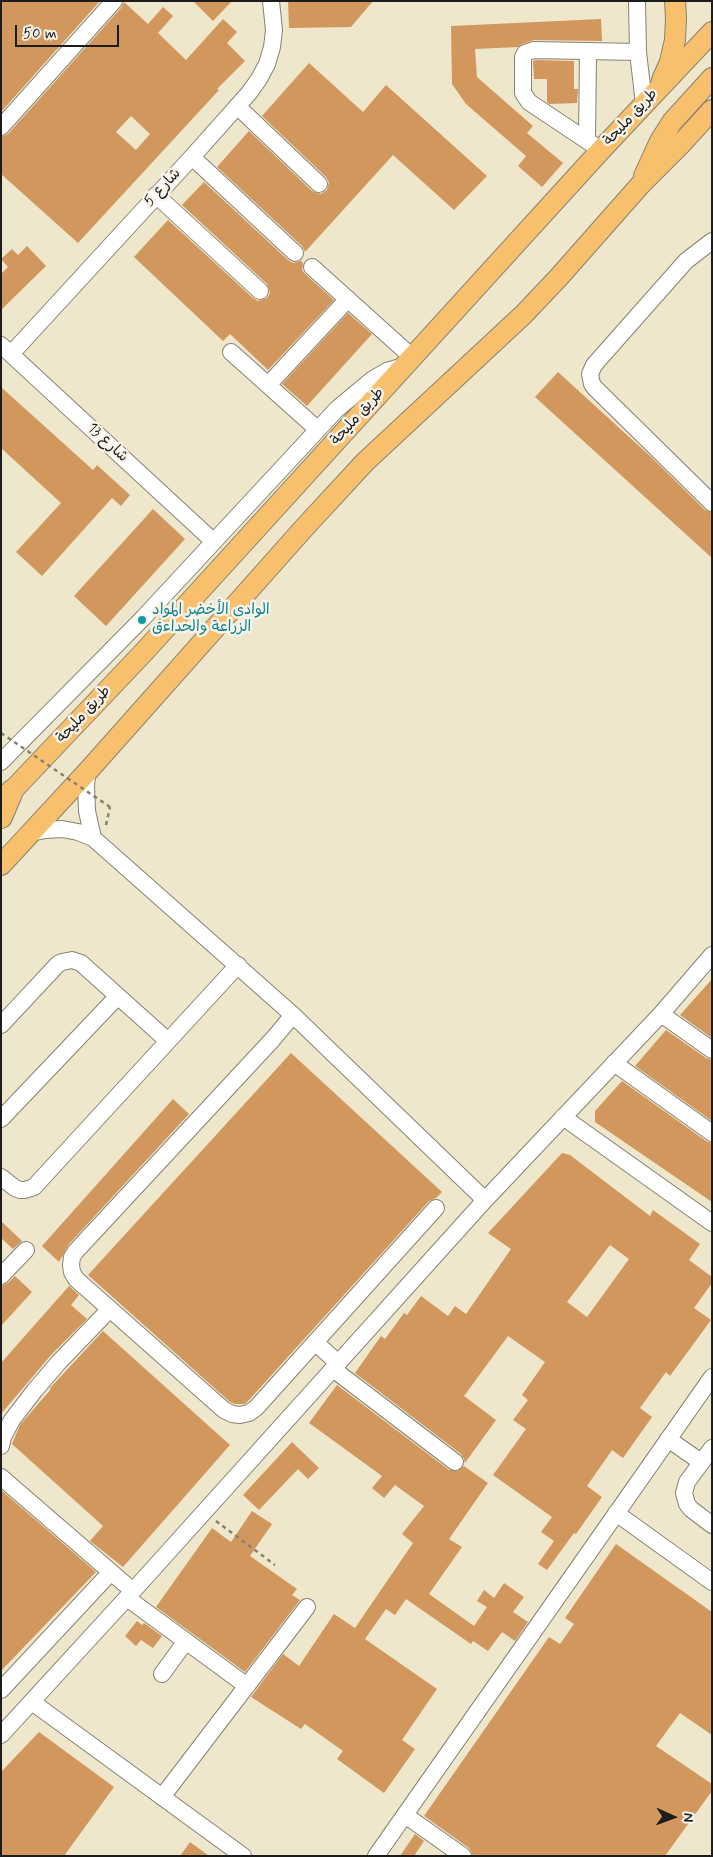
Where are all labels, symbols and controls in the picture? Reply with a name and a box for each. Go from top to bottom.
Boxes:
scale bar [18,15,121,47]
text: 50 m [23,24,57,44]
street label: طريق مليحة [600,86,662,150]
street label: شارع 5 [141,165,185,211]
street label: طريق مليحة [327,384,389,450]
street label: شارع 13 [83,420,131,466]
place label: الوادى الأخضر المواد الزراعة والحداءق [152,602,270,637]
marker: الوادى الأخضر المواد الزراعة والحداءق [136,614,148,626]
street label: طريق مليحة [53,683,115,747]
north arrow [648,1792,698,1842]
text: N [679,1813,697,1822]

